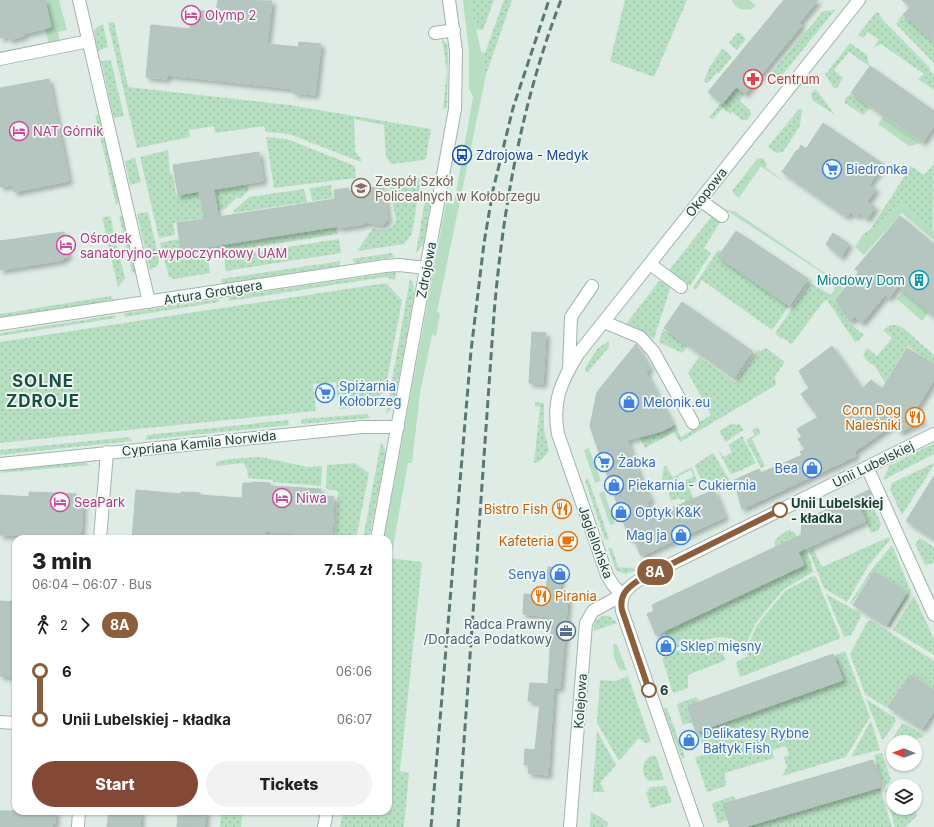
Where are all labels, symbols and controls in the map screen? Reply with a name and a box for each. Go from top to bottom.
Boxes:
hotel icon: Olymp 2 [180,4,202,26]
place label: Olymp 2 [205,7,256,23]
pharmacy icon: Centrum [742,68,764,90]
place label: Centrum [767,71,820,87]
hotel icon: NAT Górnik [8,120,30,142]
place label: NAT Górnik [33,123,103,139]
bus stop icon: Zdrojowa - Medyk [451,144,473,166]
place label: Zdrojowa - Medyk [476,147,588,163]
supermarket icon: Biedronka [821,158,843,180]
place label: Biedronka [846,161,908,177]
street label: Okopowa [682,164,730,220]
place label: Zespół Szkół Policealnych w Kołobrzegu [375,173,541,204]
school or university icon: Zespół Szkół Policealnych w Kołobrzegu [350,177,372,199]
place label: Ośrodek sanatoryjno-wypoczynkowy UAM [80,230,287,261]
hotel icon: Ośrodek sanatoryjno-wypoczynkowy UAM [55,234,77,256]
street label: Zdrojowa [413,240,439,300]
building icon: Miodowy Dom [908,269,930,291]
place label: Miodowy Dom [817,272,905,288]
street label: Artura Grottgera [162,276,264,308]
district label: SOLNE ZDROJE [6,371,80,411]
place label: Spiżarnia Kołobrzeg [339,378,401,409]
supermarket icon: Spiżarnia Kołobrzeg [314,382,336,404]
shop icon: Melonik.eu [618,391,640,413]
place label: Melonik.eu [643,394,710,410]
place label: Corn Dog Naleśniki [842,402,901,433]
restaurant icon: Corn Dog Naleśniki [904,406,926,428]
street label: Cypriana Kamila Norwida [121,427,277,459]
street label: Unii Lubelskiej [830,437,916,491]
supermarket icon: Żabka [593,451,615,473]
place label: Żabka [618,454,656,470]
shop icon: Bea [801,457,823,479]
place label: Bea [774,460,798,476]
shop icon: Piekarnia - Cukiernia [603,474,625,496]
place label: Piekarnia - Cukiernia [628,477,756,493]
hotel icon: Niwa [271,487,293,509]
place label: Niwa [296,490,327,506]
hotel icon: SeaPark [49,491,71,513]
place label: SeaPark [74,494,125,510]
place label: Unii Lubelskiej - kładka [791,495,883,526]
restaurant icon: Bistro Fish [551,498,573,520]
place label: Bistro Fish [484,501,548,517]
shop icon: Optyk K&K [610,501,632,523]
marker: Unii Lubelskiej - kładka [772,502,788,518]
street label: Jagiellońska [575,503,617,581]
place label: Optyk K&K [635,504,702,520]
shop icon: Mag ja [670,524,692,546]
place label: Mag ja [626,527,667,543]
cafe icon: Kafeteria [557,530,579,552]
place label: Kafeteria [499,533,554,549]
text: 3 min [32,548,92,574]
line badge: 8A [637,559,673,585]
text: 7.54 zł [324,560,372,579]
shop icon: Senya [549,563,571,585]
text: 8A [645,563,665,580]
place label: Senya [508,566,546,582]
text: 06:04 – 06:07 · Bus [32,576,152,592]
restaurant icon: Pirania [530,585,552,607]
place label: Pirania [555,588,597,604]
icon: walk [32,614,54,636]
icon: forward [74,614,96,636]
text: 8A [110,616,130,633]
place label: Radca Prawny /Doradca Podatkowy [424,616,552,647]
text: 2 [60,617,68,633]
office icon: Radca Prawny /Doradca Podatkowy [555,620,577,642]
shop icon: Sklep mięsny [655,635,677,657]
place label: Sklep mięsny [680,638,762,654]
text: 6 [62,662,72,681]
text: 06:06 [336,663,372,679]
street label: Kolejowa [570,673,590,729]
marker: 6 [641,682,657,698]
place label: 6 [660,682,668,698]
text: Unii Lubelskiej - kładka [62,710,231,729]
text: 06:07 [337,711,372,727]
place label: Delikatesy Rybne Bałtyk Fish [703,725,809,756]
shop icon: Delikatesy Rybne Bałtyk Fish [678,729,700,751]
north arrow [886,735,922,771]
map controls [886,735,922,815]
button: Start [32,761,198,807]
button: Tickets [206,761,372,807]
button: layers [886,779,922,815]

